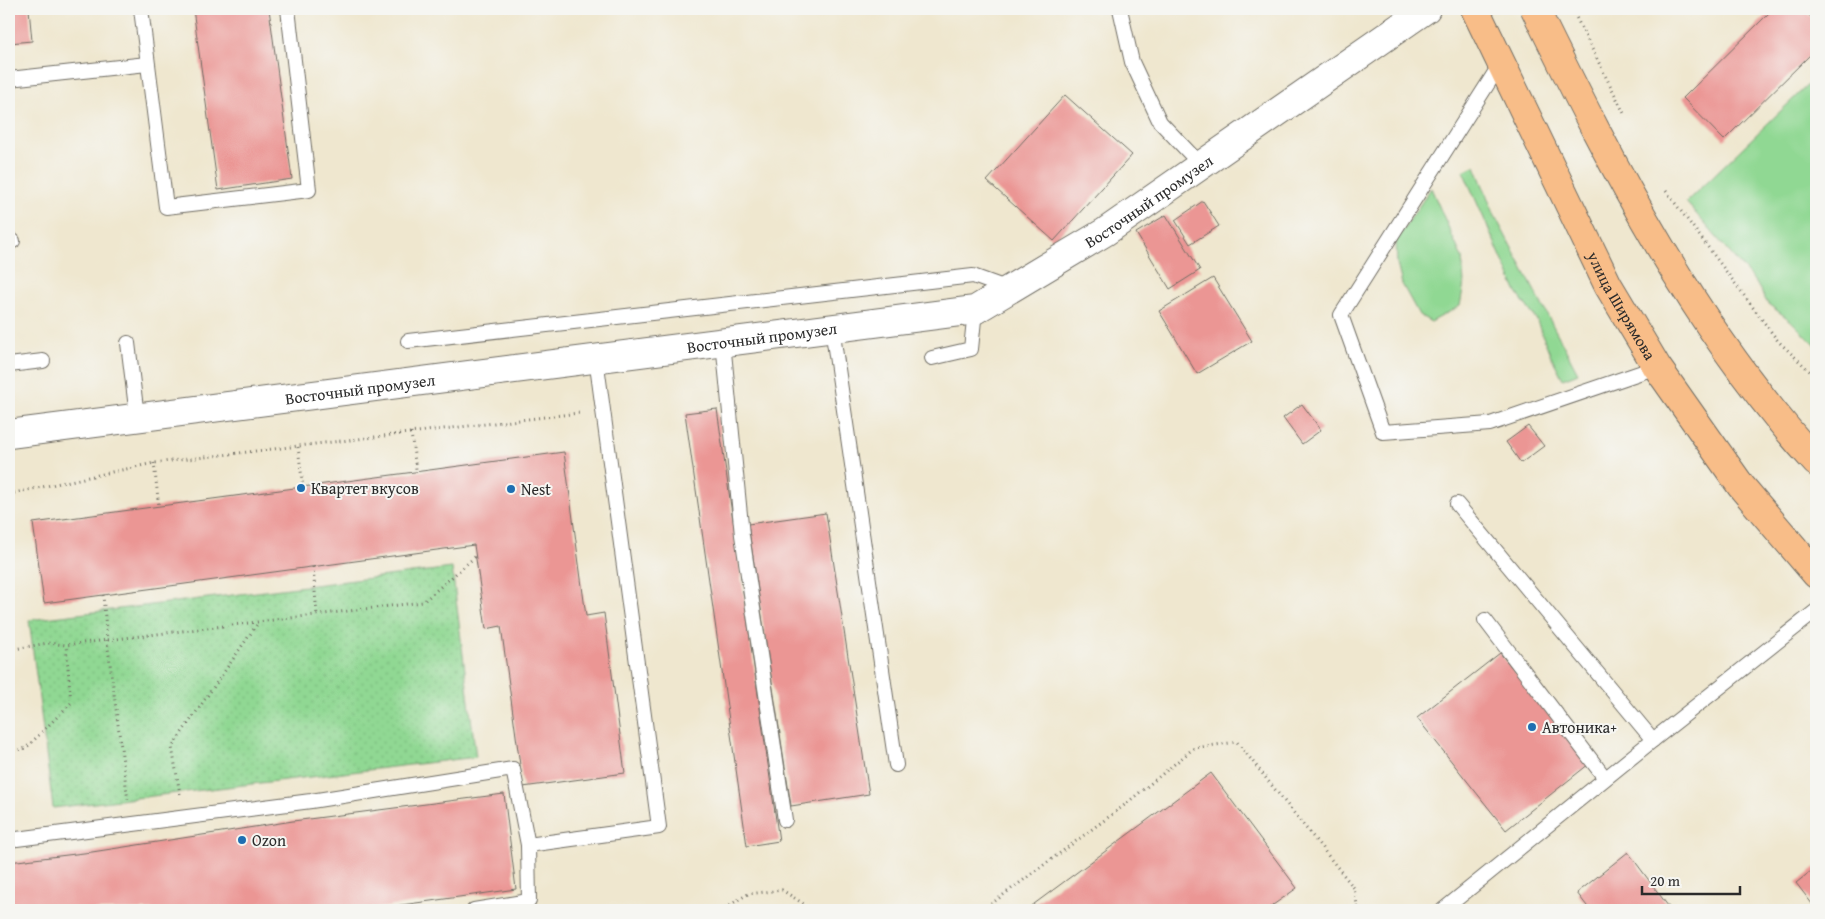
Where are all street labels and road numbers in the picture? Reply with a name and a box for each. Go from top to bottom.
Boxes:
street label: Восточный промузел [1080,148,1218,254]
street label: улица Ширямова [1581,246,1662,365]
street label: Восточный промузел [685,316,838,359]
street label: Восточный промузел [284,367,437,410]

